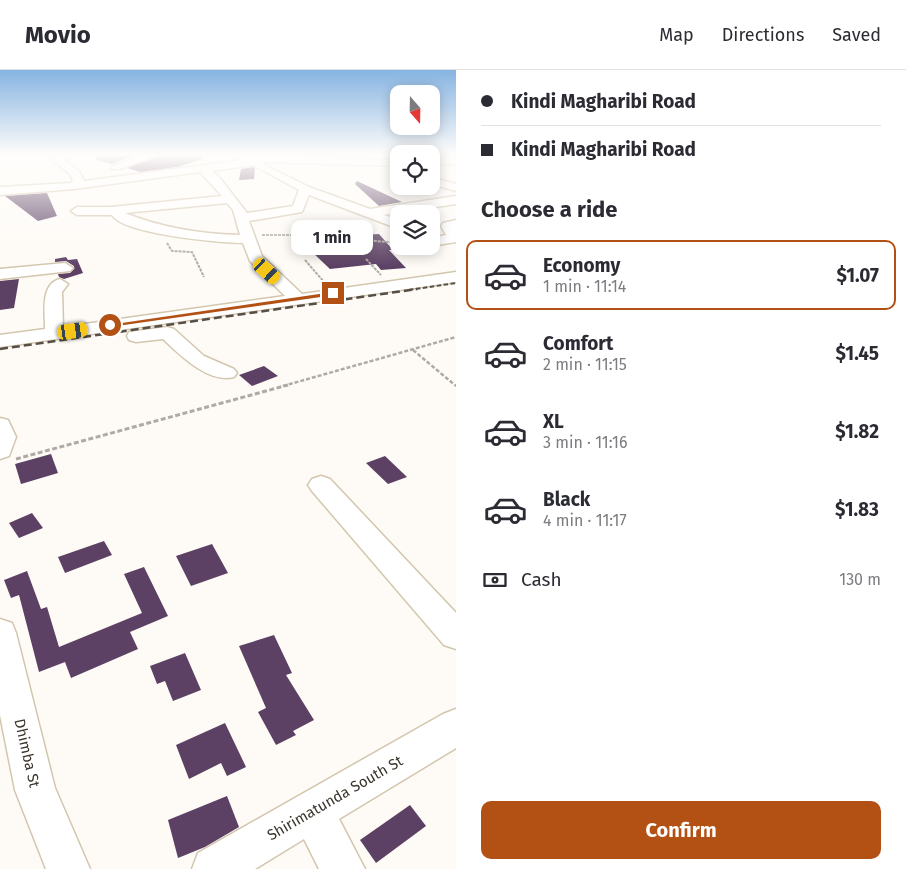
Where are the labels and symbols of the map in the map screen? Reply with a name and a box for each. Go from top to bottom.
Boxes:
north arrow [390,85,440,135]
callout: 1 min [292,220,374,256]
car [250,255,283,287]
route end [322,282,344,304]
route start [99,314,121,336]
car [57,321,88,341]
street label: Dhimba St [10,717,44,790]
street label: Shirimatunda South St [264,751,407,844]

